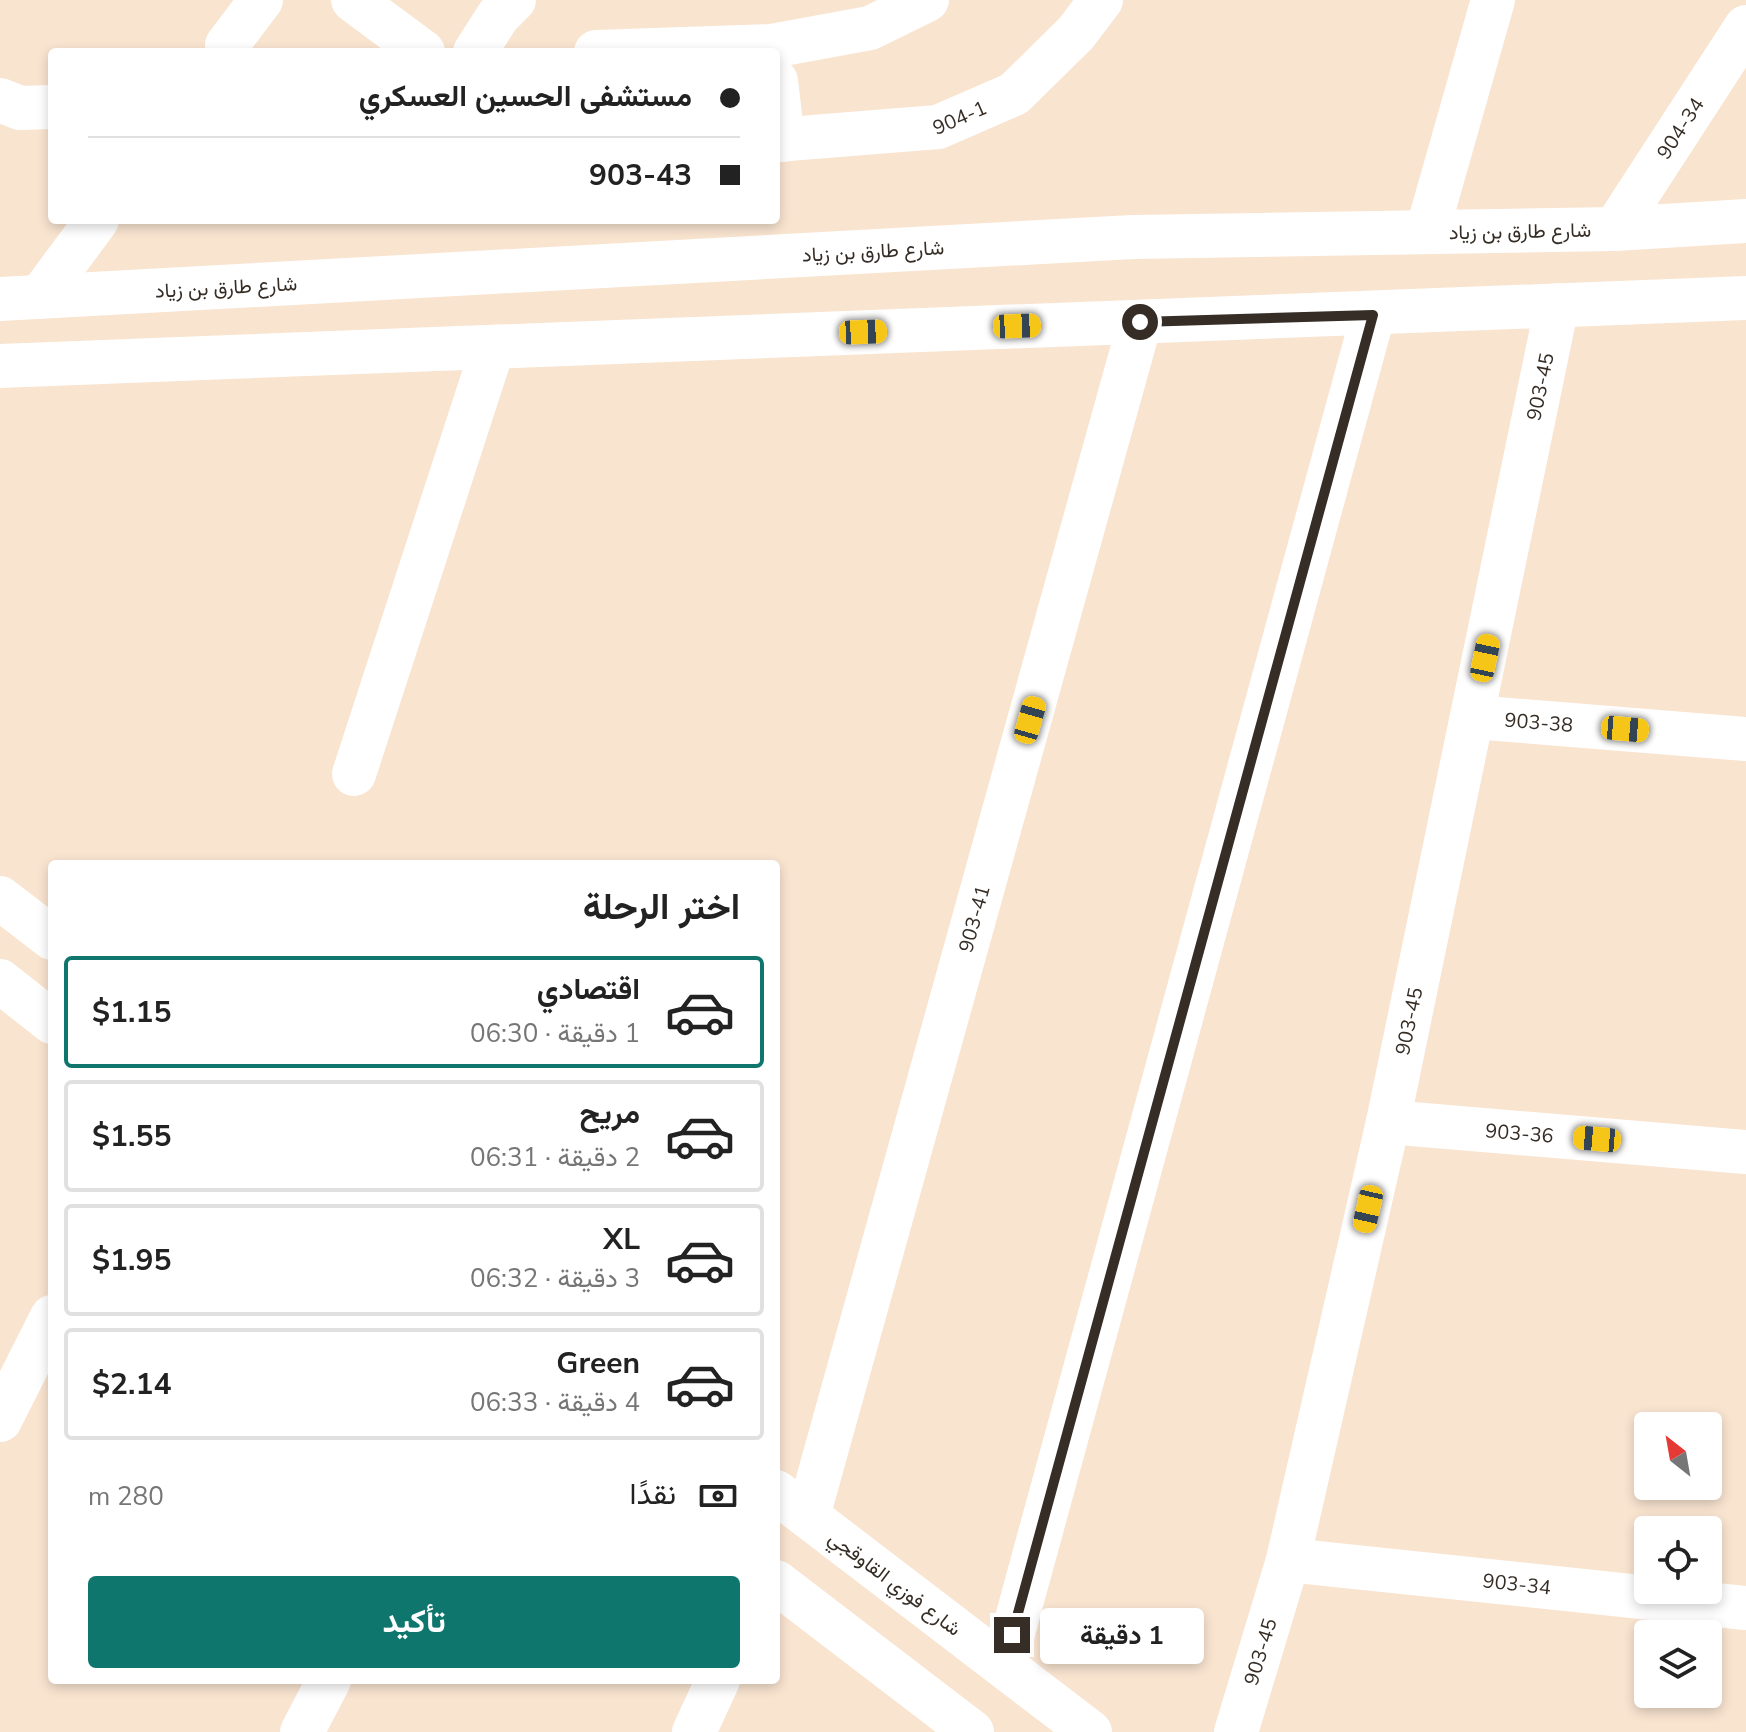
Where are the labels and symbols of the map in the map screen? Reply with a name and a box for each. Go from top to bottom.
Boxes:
street label: 904-34 [1651,93,1711,165]
street label: 904-1 [928,94,991,142]
street label: شارع طارق بن زياد [1449,217,1591,246]
street label: شارع طارق بن زياد [801,234,945,269]
street label: شارع طارق بن زياد [154,270,298,305]
route start [1122,304,1158,340]
car [993,313,1041,339]
car [839,319,887,345]
street label: 903-45 [1520,350,1561,423]
car [1468,632,1502,684]
car [1012,694,1048,746]
street label: 903-38 [1504,707,1574,739]
car [1600,715,1650,743]
street label: 903-41 [952,882,997,955]
street label: 903-45 [1389,985,1430,1057]
street label: 903-36 [1484,1117,1555,1150]
car [1572,1125,1622,1153]
car [1351,1183,1385,1235]
north arrow [1634,1412,1722,1500]
street label: شارع فوزي القاوقجي [821,1525,967,1645]
street label: 903-34 [1481,1567,1552,1601]
callout: 1 دقيقة [1040,1607,1204,1663]
street label: 903-45 [1238,1615,1284,1688]
route end [994,1617,1030,1653]

